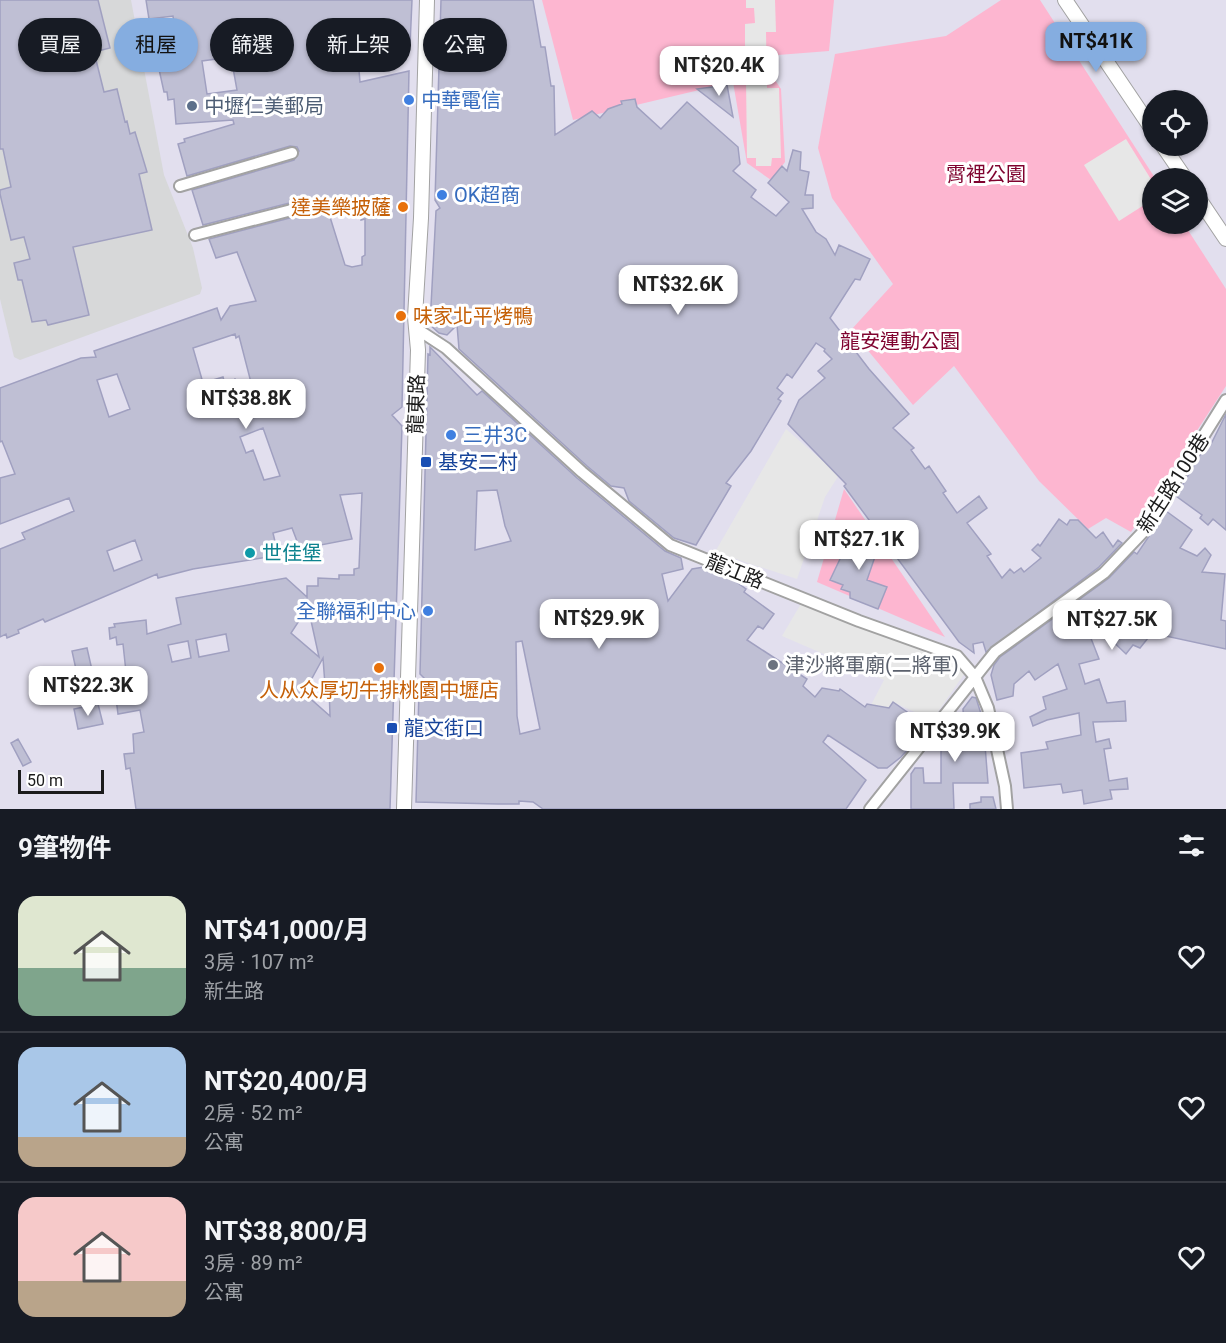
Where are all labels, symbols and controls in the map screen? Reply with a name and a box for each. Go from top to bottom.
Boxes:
chip: 買屋 [18,18,102,72]
chip: 租屋 [114,18,198,72]
chip: 篩選 [210,18,294,72]
chip: 新上架 [306,18,411,72]
chip: 公寓 [423,18,507,72]
pin: NT$41K [1047,22,1145,73]
text: NT$41K [1059,29,1133,53]
pin: NT$20.4K [657,46,781,97]
text: NT$20.4K [674,53,764,77]
place label: 中華電信 [421,88,501,112]
map controls [1142,90,1208,234]
button: locate [1142,90,1208,156]
marker: 中華電信 [402,93,416,107]
place label: 中壢仁美郵局 [204,94,324,118]
marker: 中壢仁美郵局 [185,99,199,113]
park label: 霄裡公園 [946,162,1026,186]
button: layers [1142,168,1208,234]
place label: OK超商 [454,183,520,207]
marker: OK超商 [435,188,449,202]
place label: 達美樂披薩 [291,195,391,219]
marker: 達美樂披薩 [396,200,410,214]
pin: NT$32.6K [616,265,740,316]
text: NT$32.6K [633,272,723,296]
place label: 味家北平烤鴨 [413,304,533,328]
marker: 味家北平烤鴨 [394,309,408,323]
park label: 龍安運動公園 [840,329,960,353]
street label: 龍東路 [403,374,429,434]
pin: NT$38.8K [184,379,308,430]
text: NT$38.8K [201,386,291,410]
place label: 三井3C [463,423,527,447]
marker: 三井3C [444,428,458,442]
street label: 新生路100巷 [1132,429,1214,537]
place label: 基安二村 [438,450,518,474]
marker: 基安二村 [419,455,433,469]
pin: NT$27.1K [797,520,921,571]
text: NT$27.1K [814,527,904,551]
place label: 世佳堡 [262,541,322,565]
marker: 世佳堡 [243,546,257,560]
street label: 龍江路 [703,549,767,593]
place label: 全聯福利中心 [296,599,416,623]
pin: NT$29.9K [537,599,661,650]
pin: NT$27.5K [1050,600,1174,651]
marker: 全聯福利中心 [421,604,435,618]
text: NT$29.9K [554,606,644,630]
text: NT$27.5K [1067,607,1157,631]
place label: 津沙將軍廟(二將軍) [785,653,959,677]
marker: 津沙將軍廟(二將軍) [766,658,780,672]
marker: 人从众厚切牛排桃園中壢店 [372,661,386,675]
pin: NT$22.3K [26,666,150,717]
text: NT$22.3K [43,673,133,697]
place label: 人从众厚切牛排桃園中壢店 [259,678,499,702]
pin: NT$39.9K [893,712,1017,763]
place label: 龍文街口 [404,716,484,740]
text: NT$39.9K [910,719,1000,743]
marker: 龍文街口 [385,721,399,735]
scale bar [18,767,104,794]
text: 50 m [27,771,63,790]
icon: filters [1175,829,1208,862]
text: 9筆物件 [18,833,111,863]
text: NT$41,000/月 [204,915,370,945]
icon: home [66,920,138,992]
icon: heart [1175,940,1208,973]
text: 3房 · 107 m² [204,950,314,974]
text: 新生路 [204,979,264,1003]
text: NT$20,400/月 [204,1066,370,1096]
icon: home [66,1071,138,1143]
icon: heart [1175,1091,1208,1124]
text: 2房 · 52 m² [204,1101,303,1125]
text: 公寓 [204,1130,244,1154]
text: NT$38,800/月 [204,1216,370,1246]
icon: home [66,1221,138,1293]
icon: heart [1175,1241,1208,1274]
text: 3房 · 89 m² [204,1251,303,1275]
text: 公寓 [204,1280,244,1304]

